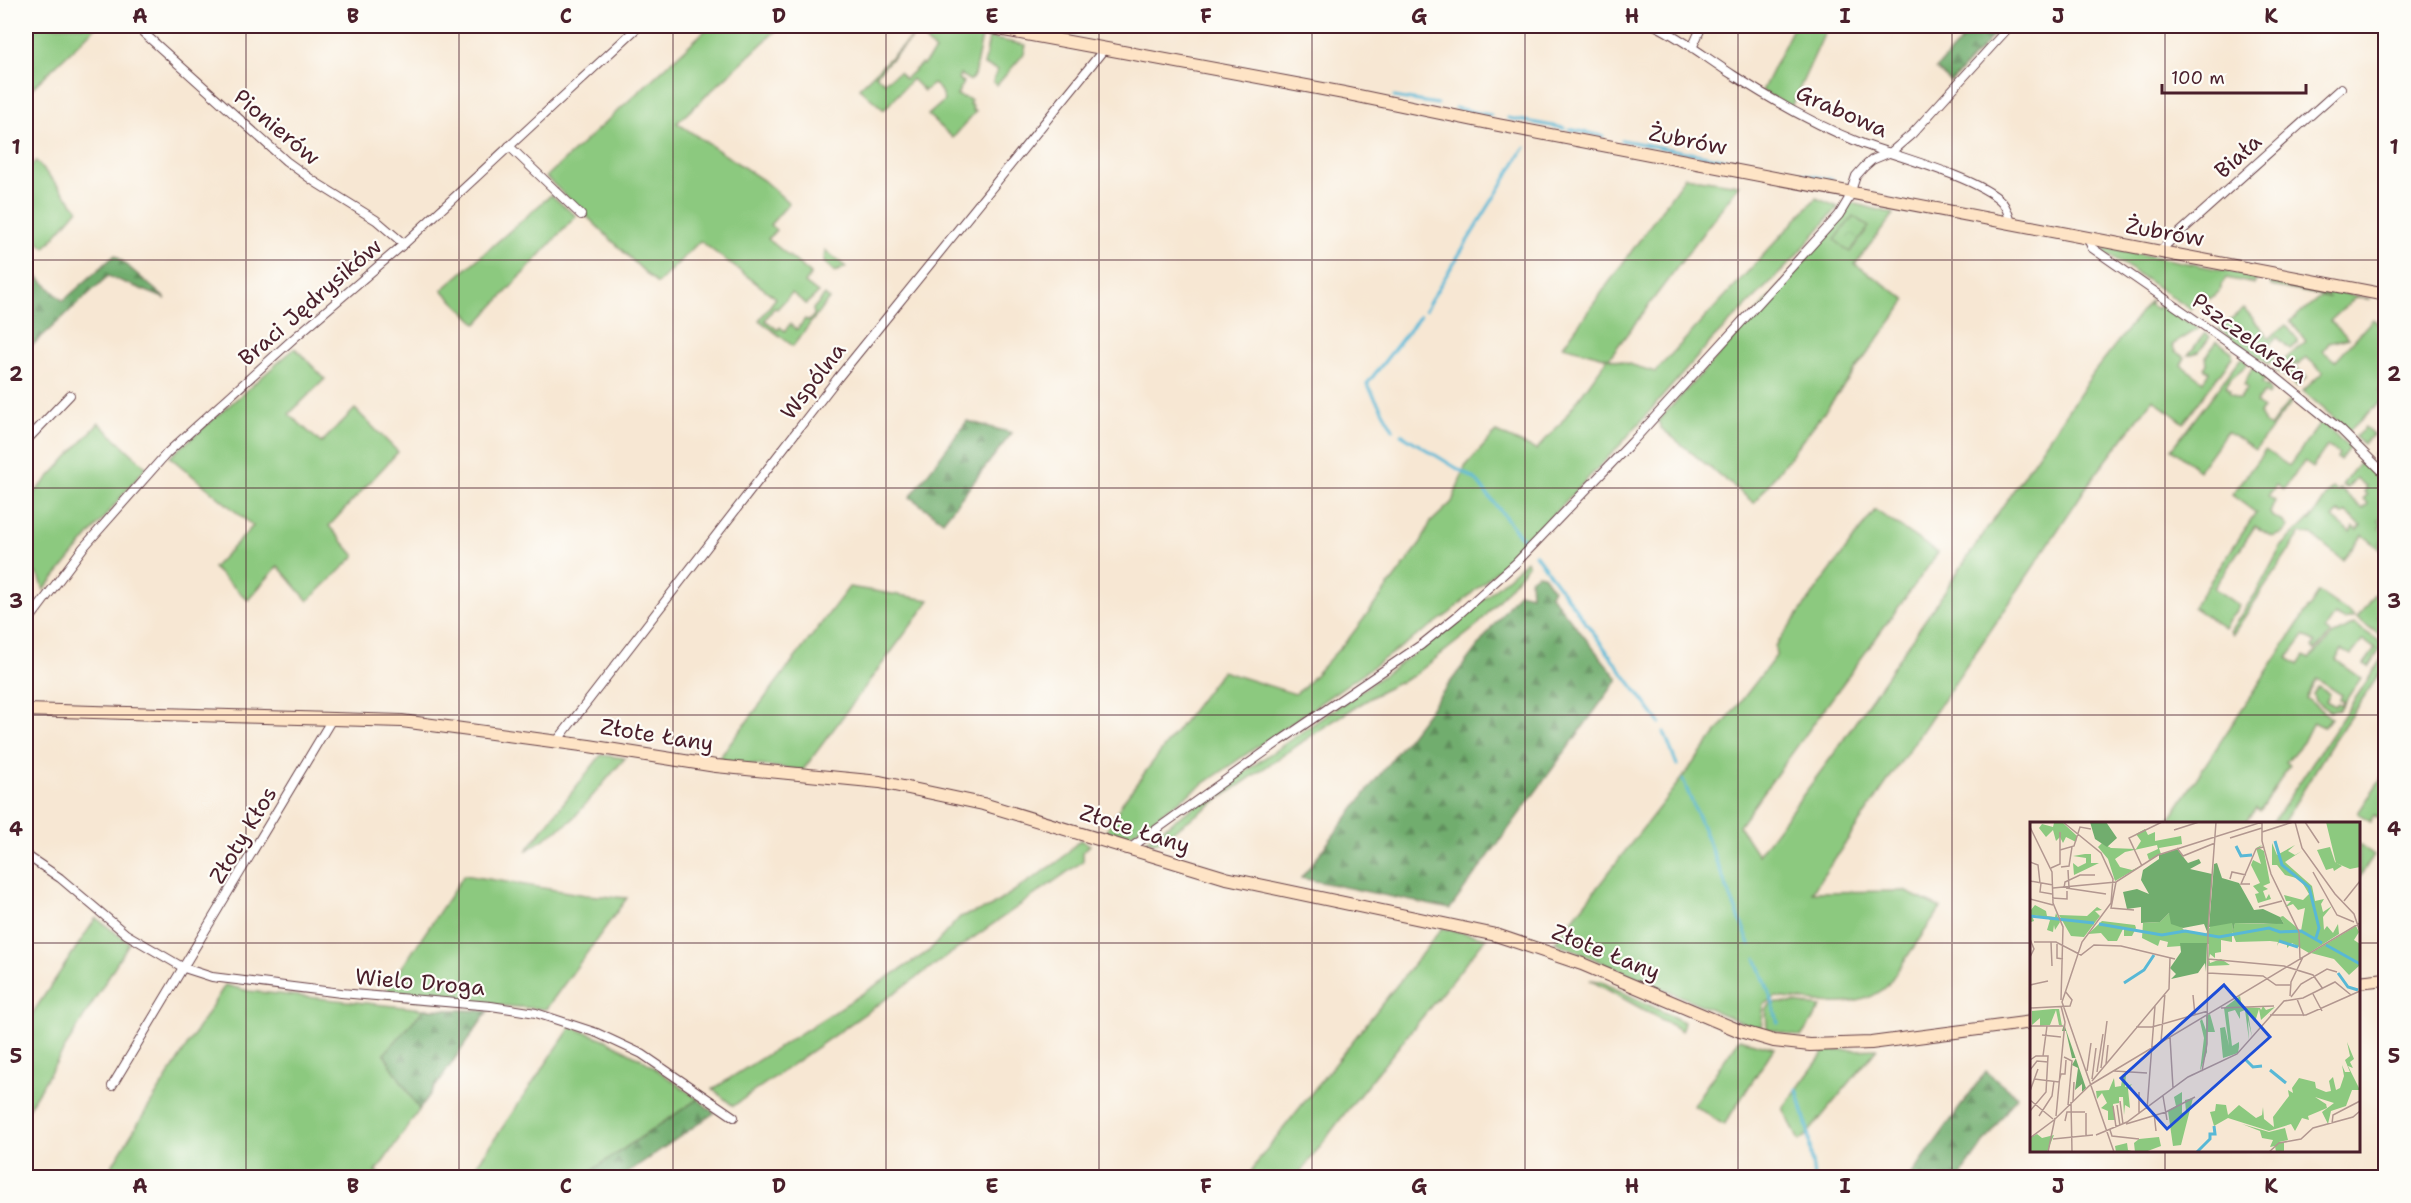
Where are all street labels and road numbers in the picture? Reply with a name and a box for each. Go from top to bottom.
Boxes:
street label: Grabowa [1791,78,1893,144]
street label: Pionierów [228,82,326,172]
street label: Żubrów [1646,118,1730,162]
street label: Biała [2208,127,2268,185]
street label: Żubrów [2123,211,2207,253]
street label: Braci Jędrysików [232,232,388,372]
street label: Pszczelarska [2186,286,2314,390]
street label: Wspólna [774,336,852,425]
street label: Złote Łany [598,712,716,758]
street label: Złoty Kłos [203,781,283,889]
street label: Złote Łany [1076,798,1194,860]
street label: Złote Łany [1548,917,1664,987]
street label: Wielo Droga [354,962,487,1002]

